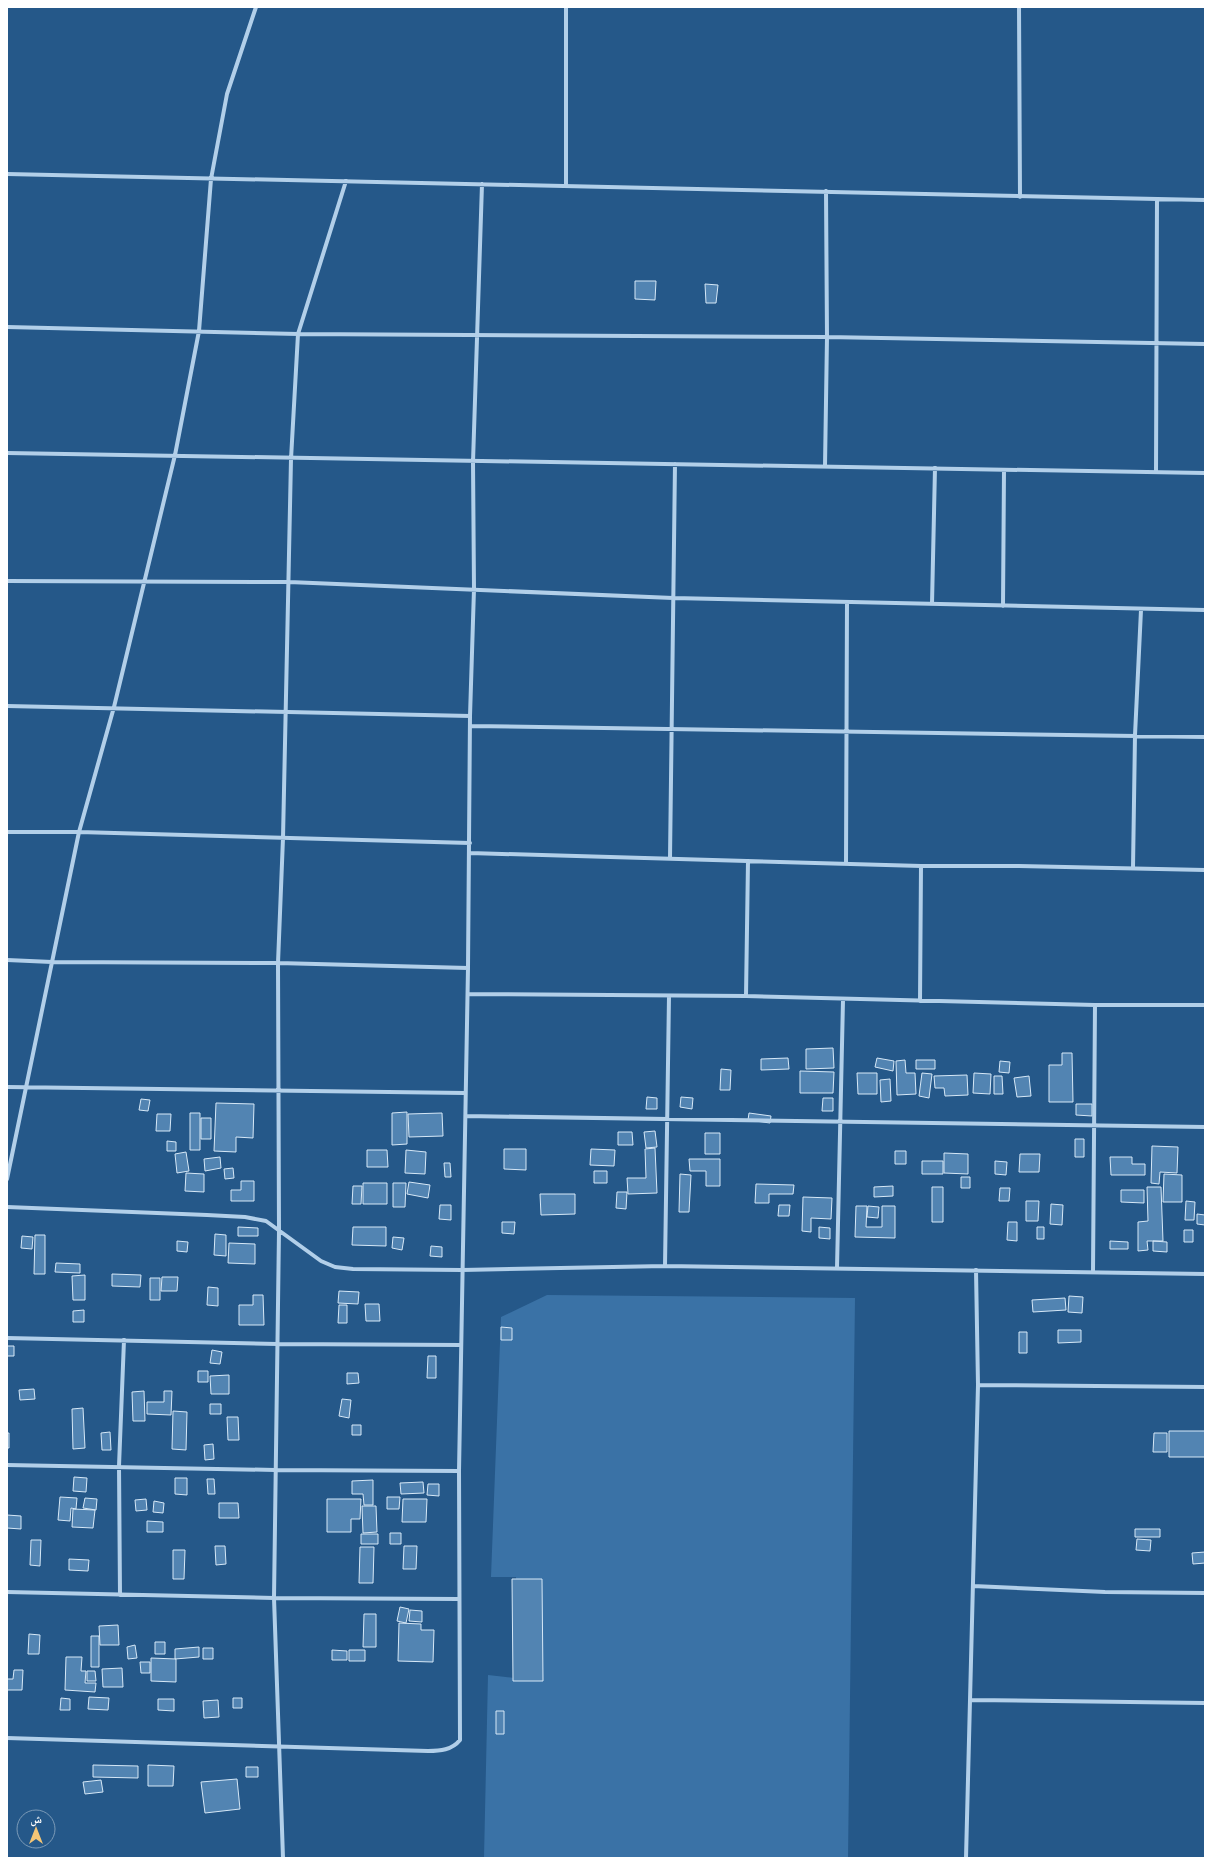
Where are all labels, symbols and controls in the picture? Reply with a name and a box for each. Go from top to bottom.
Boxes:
north arrow [16,1809,56,1849]
text: ش [30,1813,42,1827]

